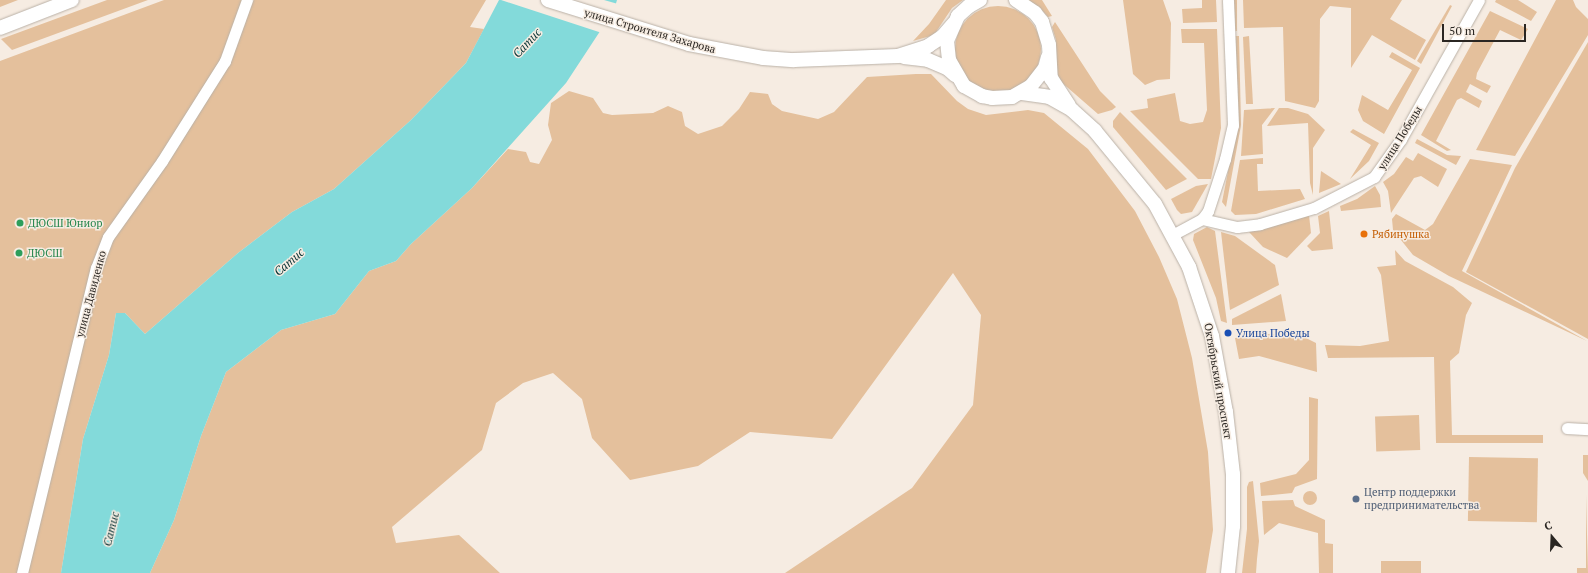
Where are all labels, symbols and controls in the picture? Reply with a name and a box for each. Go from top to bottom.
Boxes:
street label: улица Строителя Захарова [583,6,717,56]
scale bar [1444,16,1528,42]
text: 50 m [1449,23,1475,38]
water label: Сатис [510,25,544,61]
street label: улица Победы [1375,104,1425,172]
place label: ДЮСШ Юниор [28,216,103,230]
marker: ДЮСШ Юниор [15,218,25,228]
place label: Рябинушка [1372,227,1430,241]
marker: Рябинушка [1359,229,1369,239]
water label: Сатис [271,245,307,279]
place label: ДЮСШ [27,246,62,260]
marker: ДЮСШ [14,248,24,258]
street label: улица Давиденко [73,249,109,339]
street label: Октябрьский проспект [1201,322,1235,440]
place label: Улица Победы [1236,326,1310,340]
marker: Улица Победы [1223,328,1233,338]
place label: Центр поддержки предпринимательства [1364,486,1479,512]
marker: Центр поддержки предпринимательства [1351,494,1361,504]
water label: Сатис [100,510,122,548]
north arrow [1532,517,1572,557]
text: С [1542,518,1554,533]

